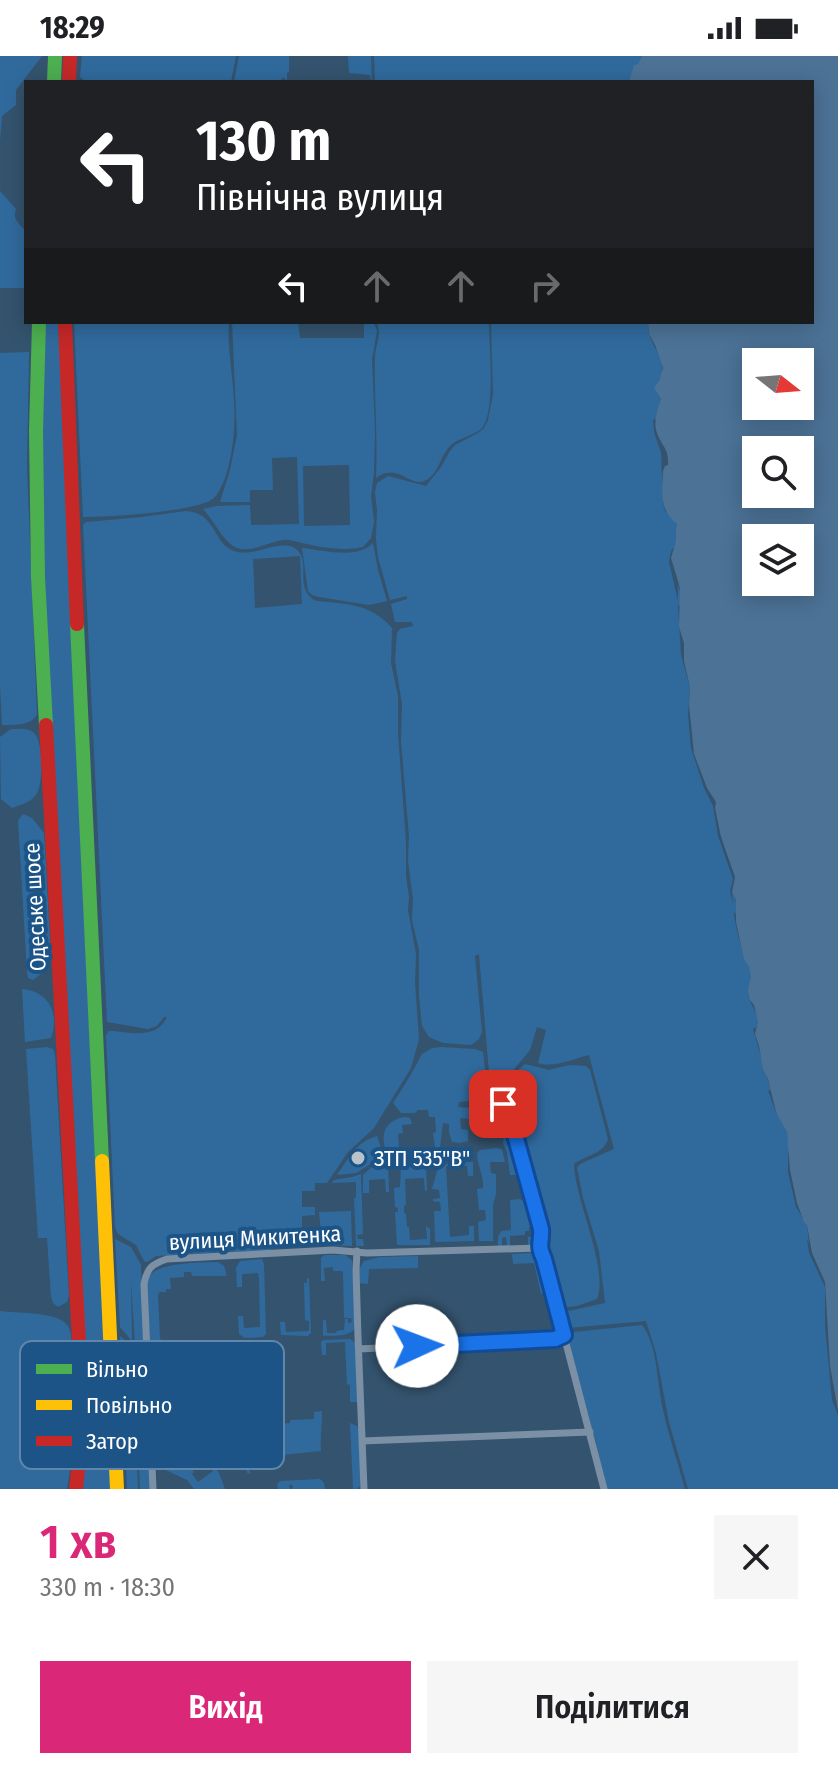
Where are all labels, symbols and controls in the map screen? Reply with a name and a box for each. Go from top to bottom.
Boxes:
text: 18:29 [40,10,105,46]
text: 130 m [196,108,331,175]
icon: left [64,112,168,216]
text: Північна вулиця [196,176,444,220]
icon: left [271,264,315,308]
icon: ahead [355,264,399,308]
icon: ahead [439,264,483,308]
icon: right [523,264,567,308]
north arrow [742,348,814,420]
map controls [742,348,814,596]
button: search [742,436,814,508]
button: layers [742,524,814,596]
street label: Одеське шосе [18,842,52,972]
pin [469,1070,537,1138]
icon: arrive [481,1082,525,1126]
place label: ЗТП 535"В" [374,1145,470,1172]
marker: ЗТП 535"В" [349,1149,367,1167]
street label: вулиця Микитенка [168,1220,342,1256]
position arrow [375,1304,459,1388]
legend [20,1341,284,1469]
text: Вільно [86,1356,148,1383]
text: Повільно [86,1392,172,1419]
text: Затор [86,1428,138,1455]
text: 1 хв [40,1513,117,1571]
button: close [714,1515,798,1599]
text: 330 m · 18:30 [40,1572,175,1603]
button: Вихід [40,1661,411,1753]
button: Поділитися [427,1661,798,1753]

